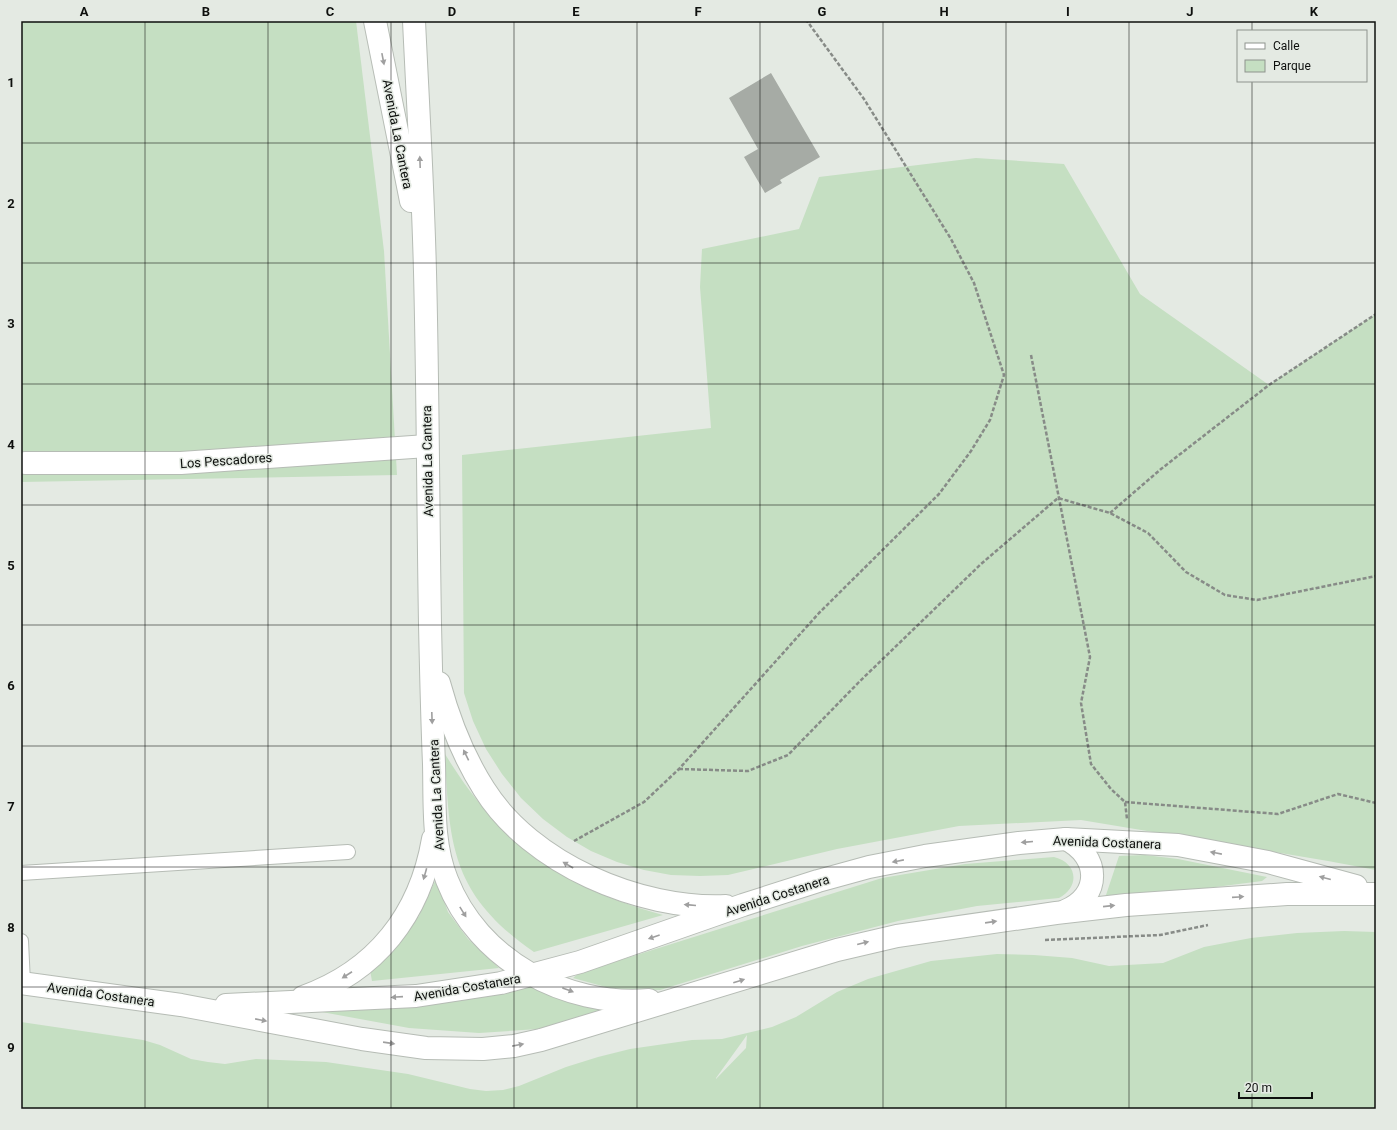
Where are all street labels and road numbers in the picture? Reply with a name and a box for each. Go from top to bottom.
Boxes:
street label: Avenida La Cantera [379,78,416,190]
street label: Avenida La Cantera [419,405,436,517]
street label: Los Pescadores [179,450,273,471]
street label: Avenida La Cantera [426,739,447,851]
street label: Avenida Costanera [1053,833,1161,852]
street label: Avenida Costanera [723,872,831,919]
street label: Avenida Costanera [412,971,522,1004]
street label: Avenida Costanera [46,980,156,1009]

